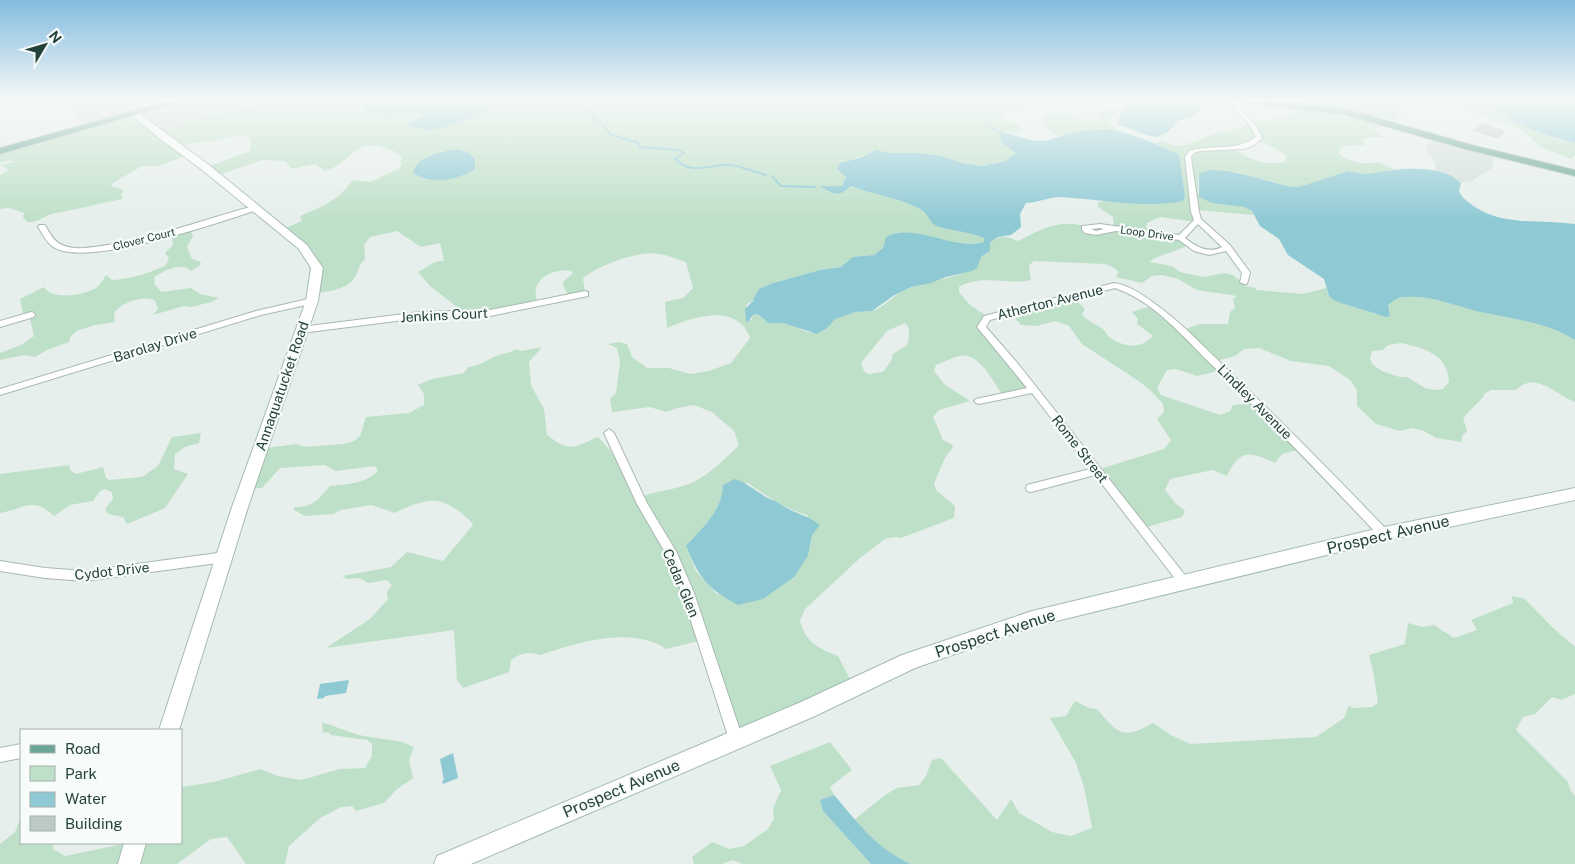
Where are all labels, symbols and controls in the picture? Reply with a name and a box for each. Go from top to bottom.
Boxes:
north arrow [20,20,70,70]
text: N [46,28,65,46]
street label: Loop Drive [1119,223,1175,243]
street label: Clover Court [111,225,177,253]
street label: Atherton Avenue [995,281,1105,323]
street label: Jenkins Court [400,305,488,325]
street label: Annaquatucket Road [252,319,312,453]
street label: Barolay Drive [111,325,199,365]
street label: Lindley Avenue [1214,361,1296,443]
street label: Rome Street [1049,412,1111,486]
street label: Prospect Avenue [1325,511,1451,558]
street label: Cedar Glen [659,546,703,620]
street label: Cydot Drive [74,559,150,583]
street label: Prospect Avenue [933,605,1058,662]
legend [20,729,182,844]
text: Road [65,740,101,757]
street label: Prospect Avenue [560,755,683,822]
text: Park [65,765,97,782]
text: Water [65,790,107,807]
text: Building [65,815,123,832]

